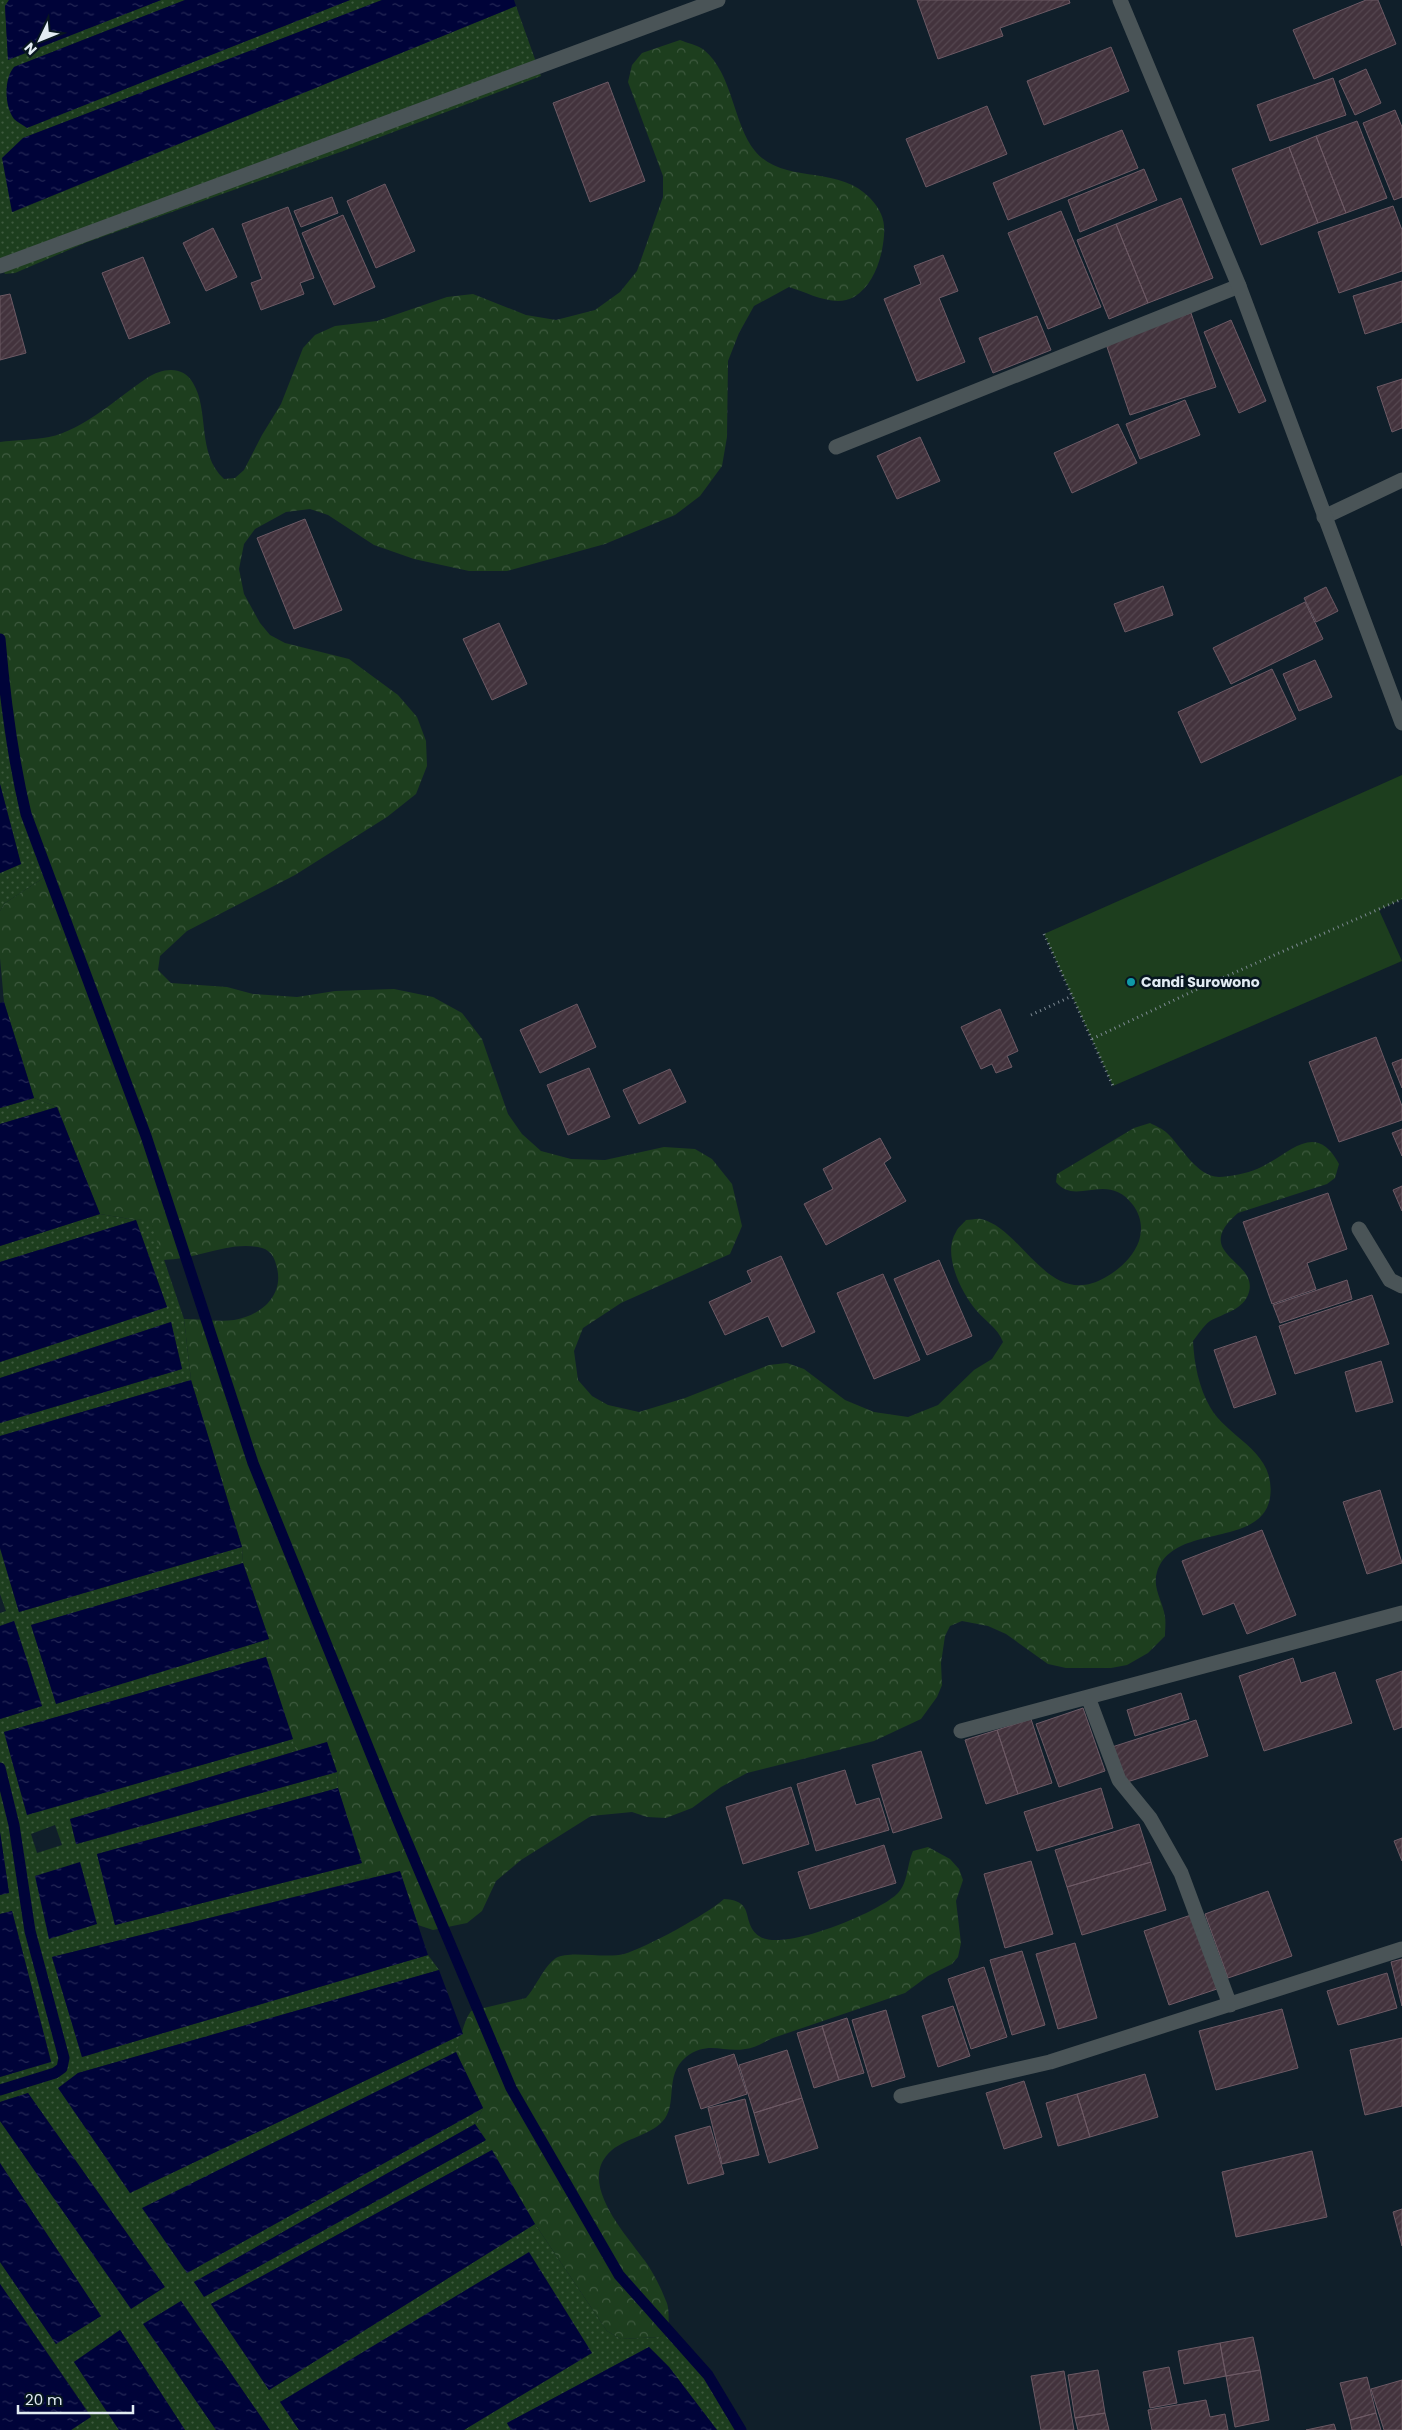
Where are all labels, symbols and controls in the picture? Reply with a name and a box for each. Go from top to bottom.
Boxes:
north arrow [15,15,65,65]
text: N [20,38,41,60]
place label: Candi Surowono [1141,972,1260,992]
marker: Candi Surowono [1125,976,1137,988]
scale bar [18,2382,132,2414]
text: 20 m [25,2389,63,2410]

